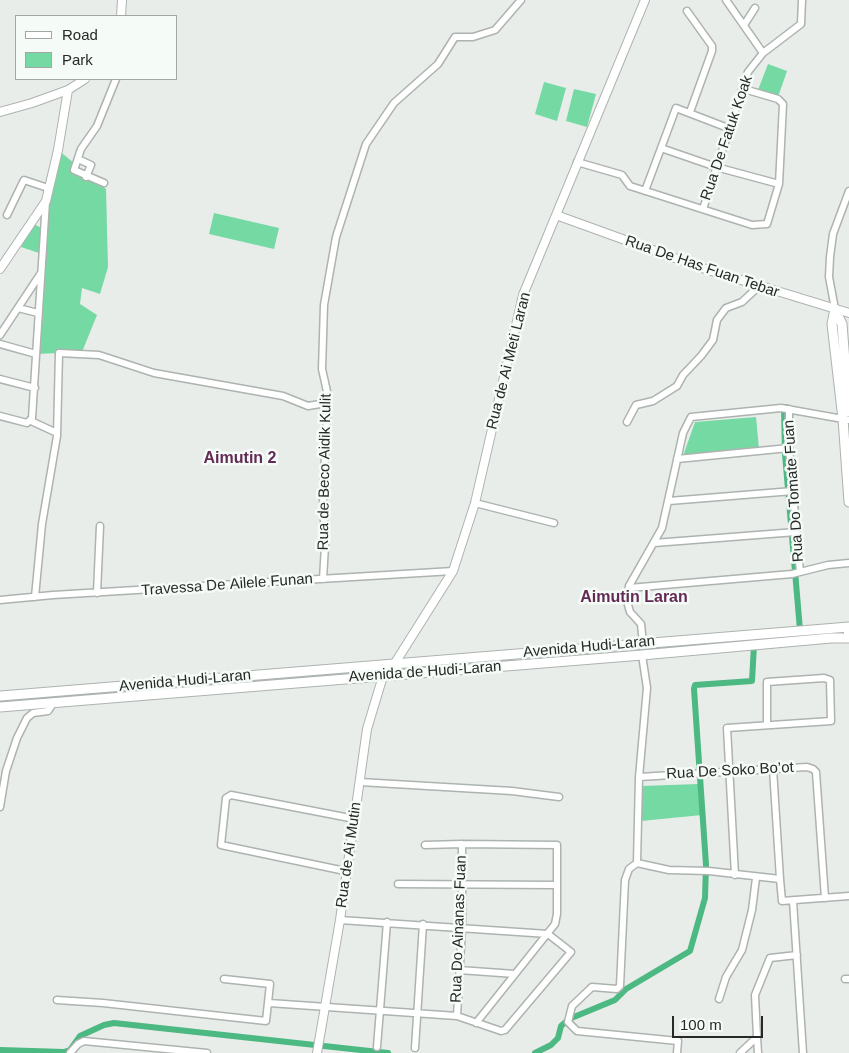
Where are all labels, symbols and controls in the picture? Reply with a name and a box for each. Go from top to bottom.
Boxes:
legend [15,15,178,80]
text: Road [62,26,98,43]
text: Park [62,51,93,68]
street label: Rua De Fatuk Koak [697,73,757,203]
street label: Rua De Has Fuan Tebar [623,232,781,302]
street label: Rua de Ai Meti Laran [483,290,535,432]
street label: Rua de Beco Aidik Kulit [315,393,335,551]
street label: Rua Do Tomate Fuan [780,419,808,563]
district label: Aimutin 2 [204,449,276,469]
street label: Travessa De Ailele Funan [141,570,313,600]
district label: Aimutin Laran [580,588,688,608]
street label: Avenida Hudi-Laran [522,632,656,662]
street label: Avenida de Hudi-Laran [348,658,502,686]
street label: Avenida Hudi-Laran [118,666,252,696]
street label: Rua De Soko Bo’ot [666,759,794,783]
street label: Rua de Ai Mutin [333,801,365,909]
street label: Rua Do Ainanas Fuan [447,855,471,1003]
scale bar [674,1006,765,1038]
text: 100 m [680,1016,722,1033]

